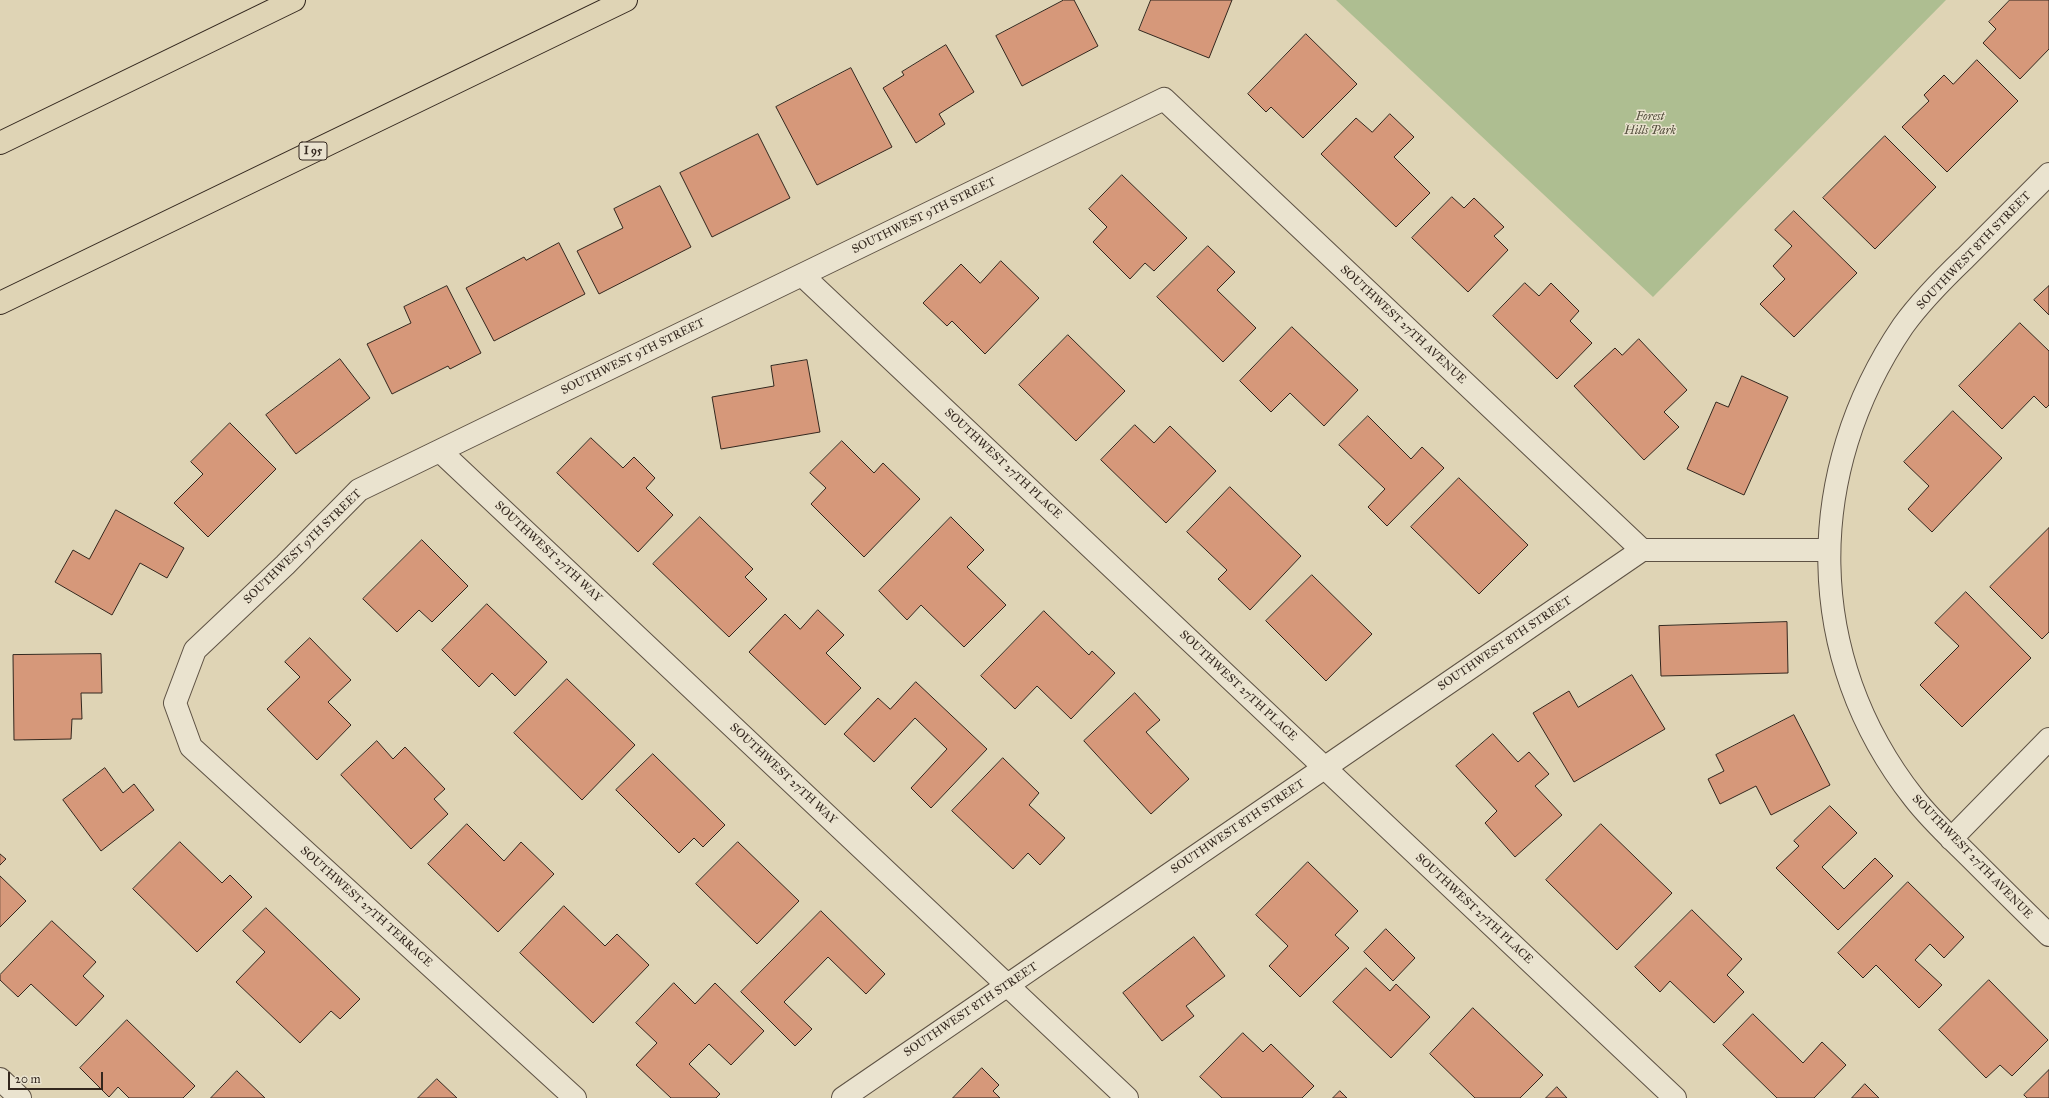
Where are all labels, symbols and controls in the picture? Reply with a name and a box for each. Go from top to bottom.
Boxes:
park label: Forest Hills Park [1624,110,1676,138]
road number: I 95 [299,142,327,160]
street label: SOUTHWEST 9TH STREET [850,175,998,257]
street label: SOUTHWEST 8TH STREET [1914,189,2034,313]
street label: SOUTHWEST 27TH AVENUE [1337,263,1469,387]
street label: SOUTHWEST 9TH STREET [559,316,707,398]
street label: SOUTHWEST 27TH PLACE [941,406,1065,522]
street label: SOUTHWEST 9TH STREET [241,487,365,607]
street label: SOUTHWEST 27TH WAY [491,499,605,605]
street label: SOUTHWEST 8TH STREET [1435,594,1575,694]
street label: SOUTHWEST 27TH PLACE [1176,628,1300,744]
street label: SOUTHWEST 27TH WAY [726,721,840,827]
street label: SOUTHWEST 8TH STREET [1168,777,1308,877]
street label: SOUTHWEST 27TH AVENUE [1909,792,2035,922]
street label: SOUTHWEST 27TH TERRACE [297,844,435,970]
street label: SOUTHWEST 27TH PLACE [1412,851,1536,967]
street label: SOUTHWEST 8TH STREET [901,960,1041,1060]
scale bar [10,1064,105,1090]
text: 20 m [15,1072,41,1086]

